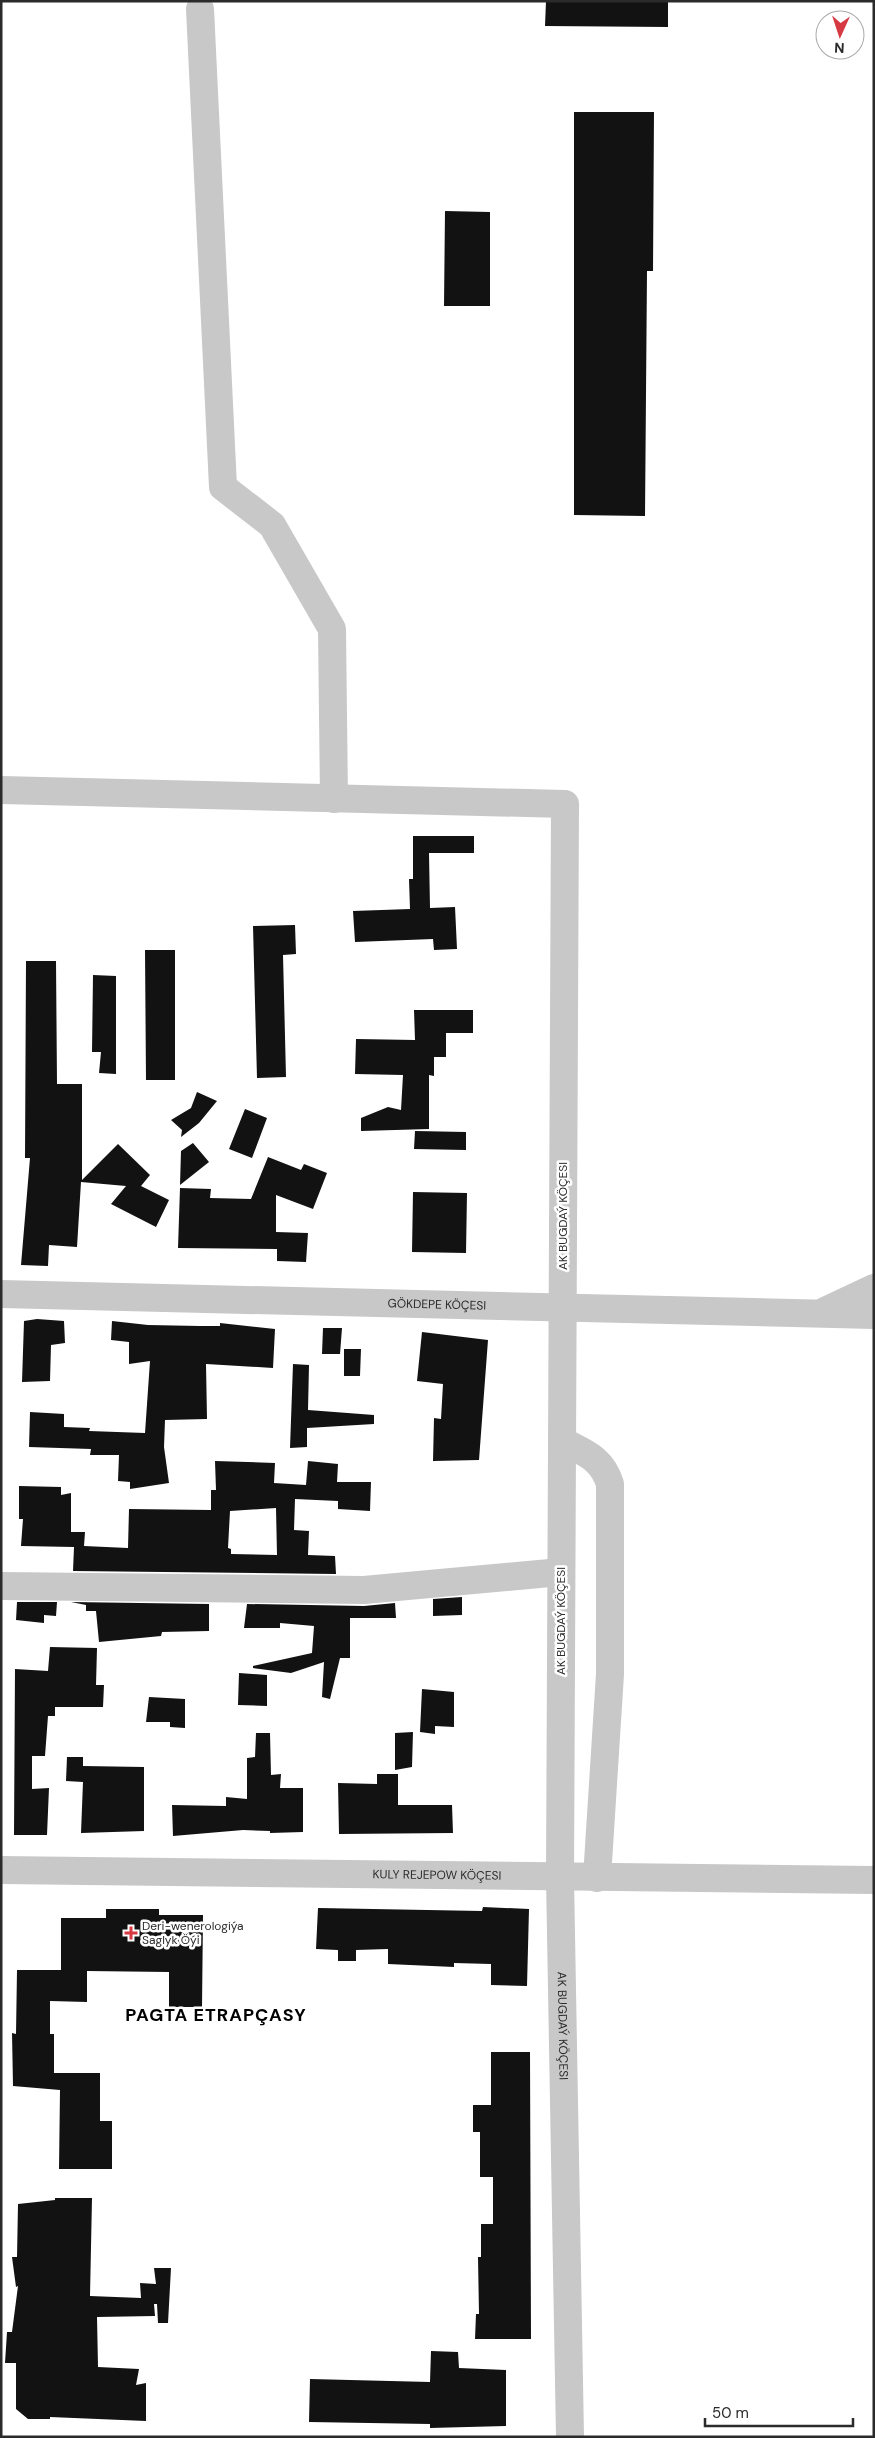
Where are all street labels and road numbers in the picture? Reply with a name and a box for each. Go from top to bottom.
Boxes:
street label: AK BUGDAÝ KÖÇESI [555,1162,571,1270]
street label: GÖKDEPE KÖÇESI [387,1295,486,1314]
street label: AK BUGDAÝ KÖÇESI [553,1567,569,1675]
street label: KULY REJEPOW KÖÇESI [373,1866,501,1884]
street label: AK BUGDAÝ KÖÇESI [554,1971,572,2080]

